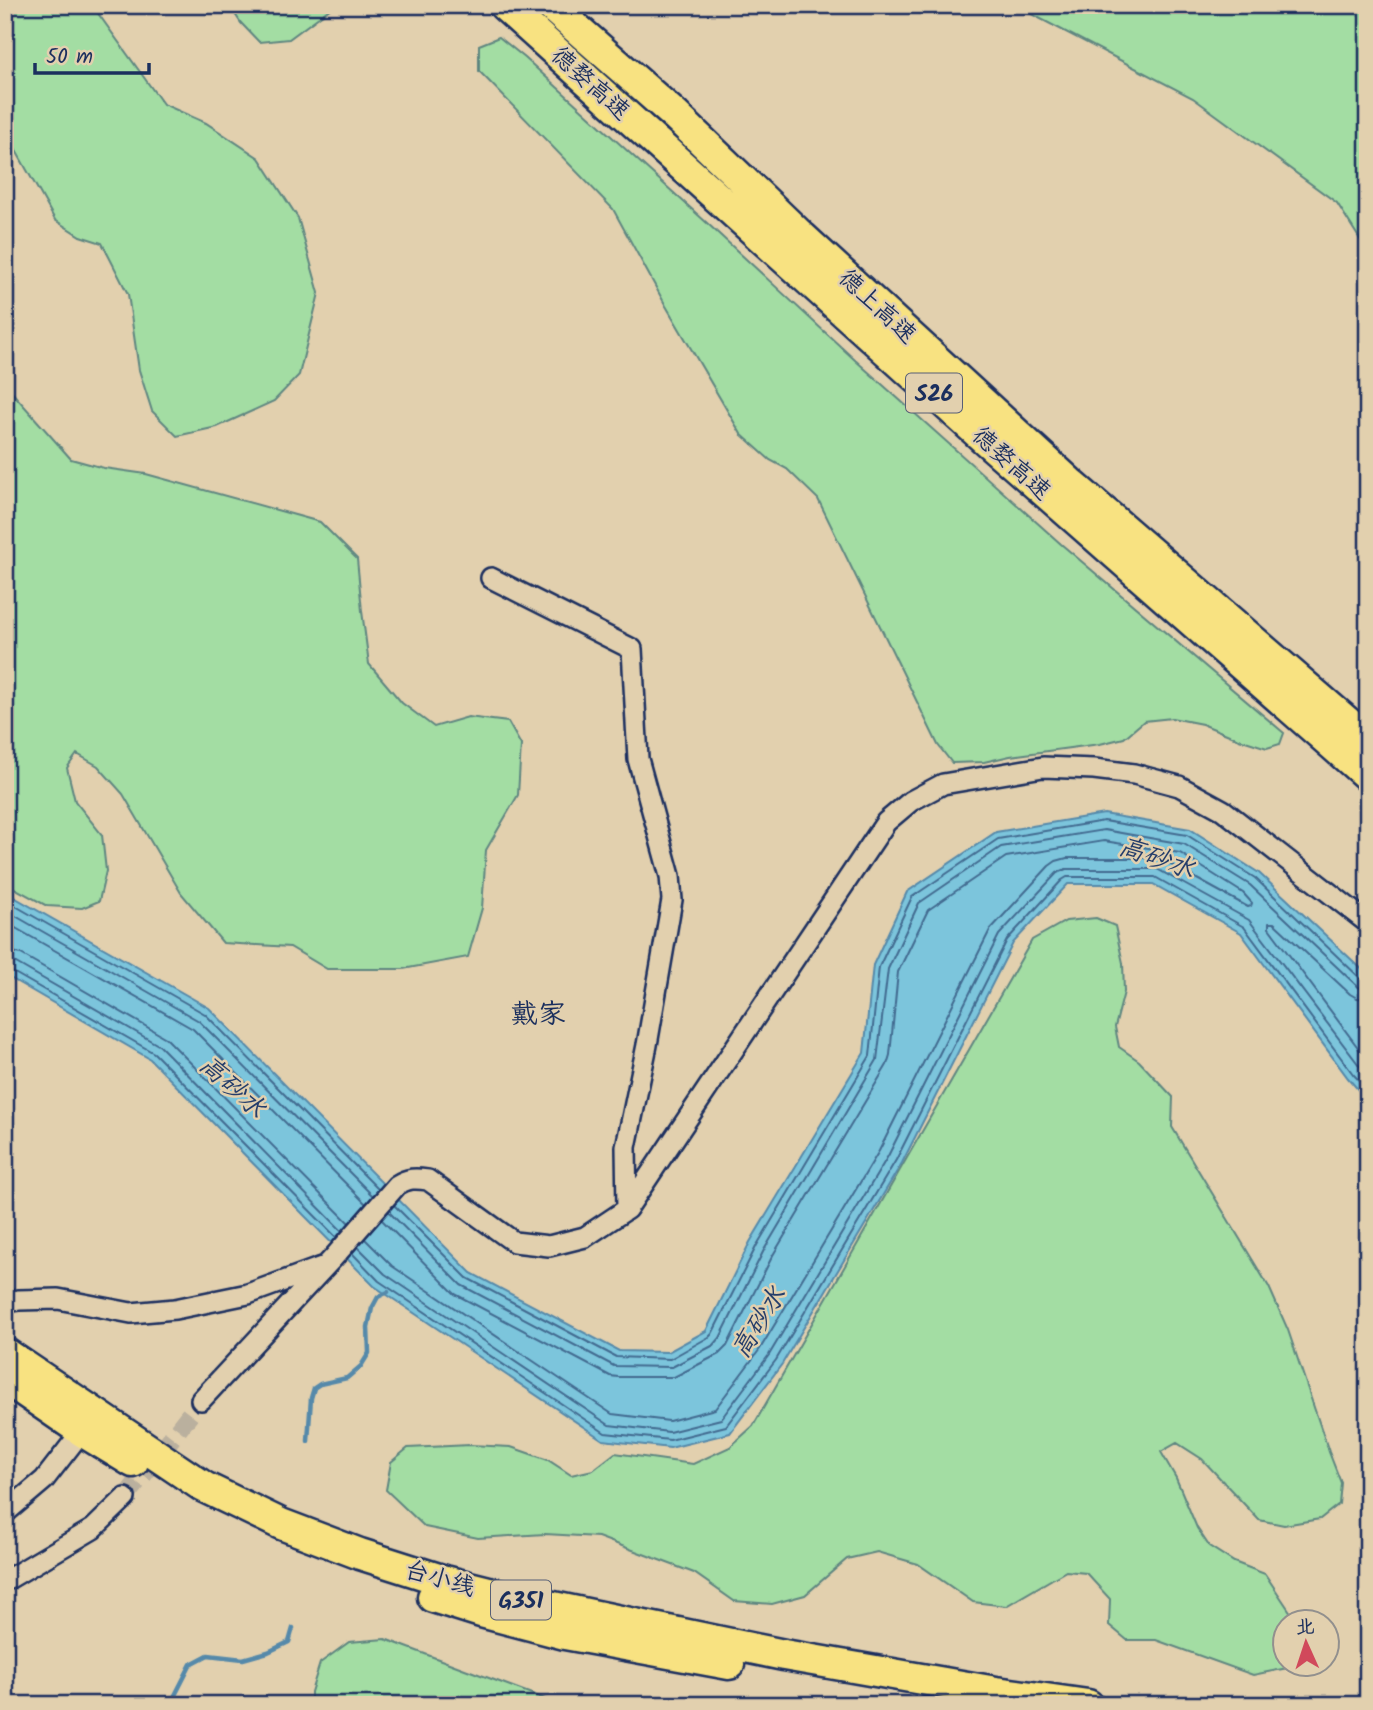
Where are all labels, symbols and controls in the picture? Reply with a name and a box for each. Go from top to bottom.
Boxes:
scale bar [35,32,149,76]
street label: 德婺高速 [541,38,639,131]
text: 50 m [46,41,93,74]
street label: 德上高速 [829,260,925,354]
road number: S26 [906,374,962,412]
street label: 德婺高速 [962,418,1060,511]
water label: 高砂水 [1113,826,1201,892]
district label: 戴家 [510,993,566,1038]
water label: 高砂水 [189,1046,275,1130]
water label: 高砂水 [721,1278,799,1367]
street label: 台小线 [400,1551,480,1608]
road number: G351 [491,1581,551,1620]
north arrow [1272,1608,1342,1678]
text: 北 [1295,1613,1315,1643]

